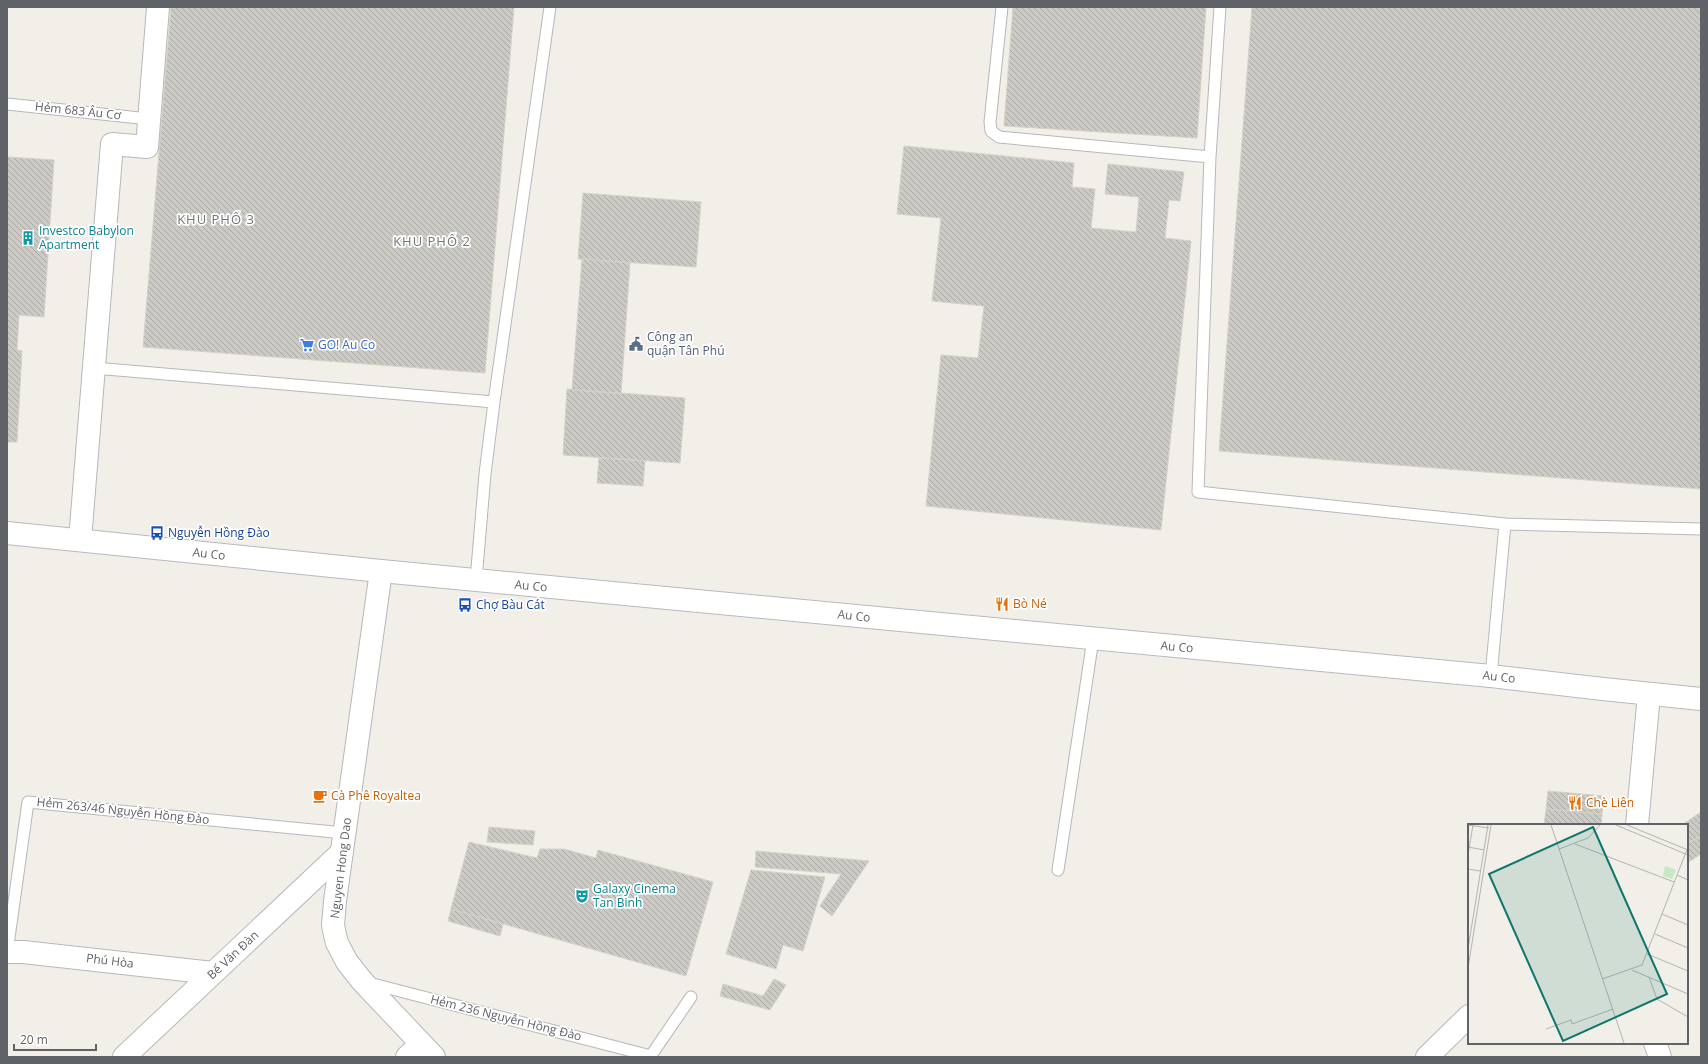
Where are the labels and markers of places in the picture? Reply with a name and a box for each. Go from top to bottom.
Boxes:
place label: Investco Babylon Apartment [39,222,134,253]
building icon: Investco Babylon Apartment [20,230,36,246]
place label: Công an quận Tân Phú [647,328,725,359]
place label: GO! Au Co [318,336,375,353]
public building icon: Công an quận Tân Phú [628,336,644,352]
supermarket icon: GO! Au Co [299,337,315,353]
place label: Nguyễn Hồng Đào [168,524,270,541]
bus stop icon: Nguyễn Hồng Đào [149,525,165,541]
place label: Bò Né [1013,595,1047,612]
place label: Chợ Bàu Cát [476,596,545,613]
restaurant icon: Bò Né [994,596,1010,612]
bus stop icon: Chợ Bàu Cát [457,597,473,613]
place label: Cà Phê Royaltea [331,787,421,804]
cafe icon: Cà Phê Royaltea [312,788,328,804]
place label: Chè Liên [1586,794,1634,811]
restaurant icon: Chè Liên [1567,795,1583,811]
place label: Galaxy Cinema Tan Binh [593,880,676,911]
theatre icon: Galaxy Cinema Tan Binh [574,888,590,904]

